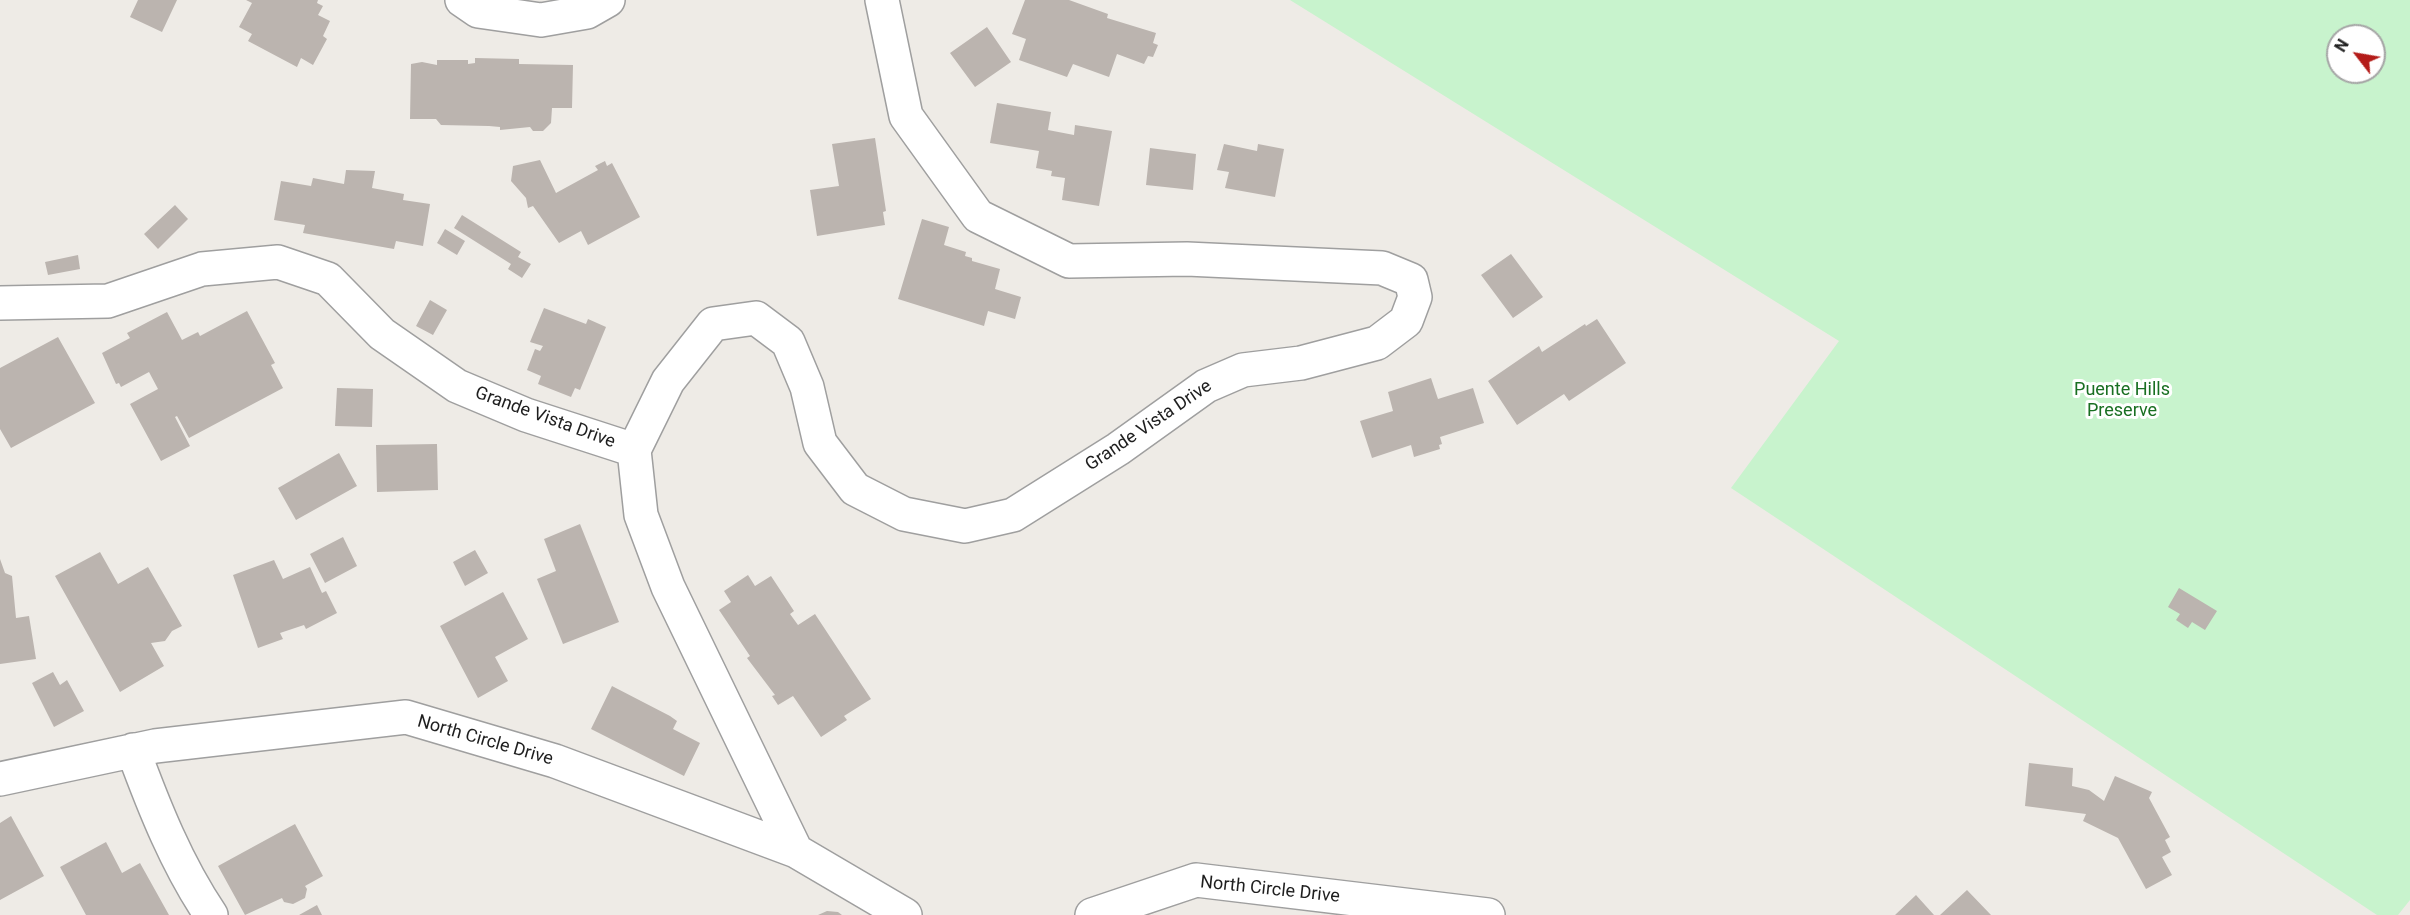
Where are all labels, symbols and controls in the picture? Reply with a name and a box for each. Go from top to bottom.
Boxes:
north arrow [2326,24,2386,84]
text: N [2331,36,2353,55]
street label: Grande Vista Drive [1082,376,1216,476]
park label: Puente Hills Preserve [2074,379,2170,422]
street label: Grande Vista Drive [472,383,618,453]
street label: North Circle Drive [415,711,555,771]
street label: North Circle Drive [1199,872,1341,908]

